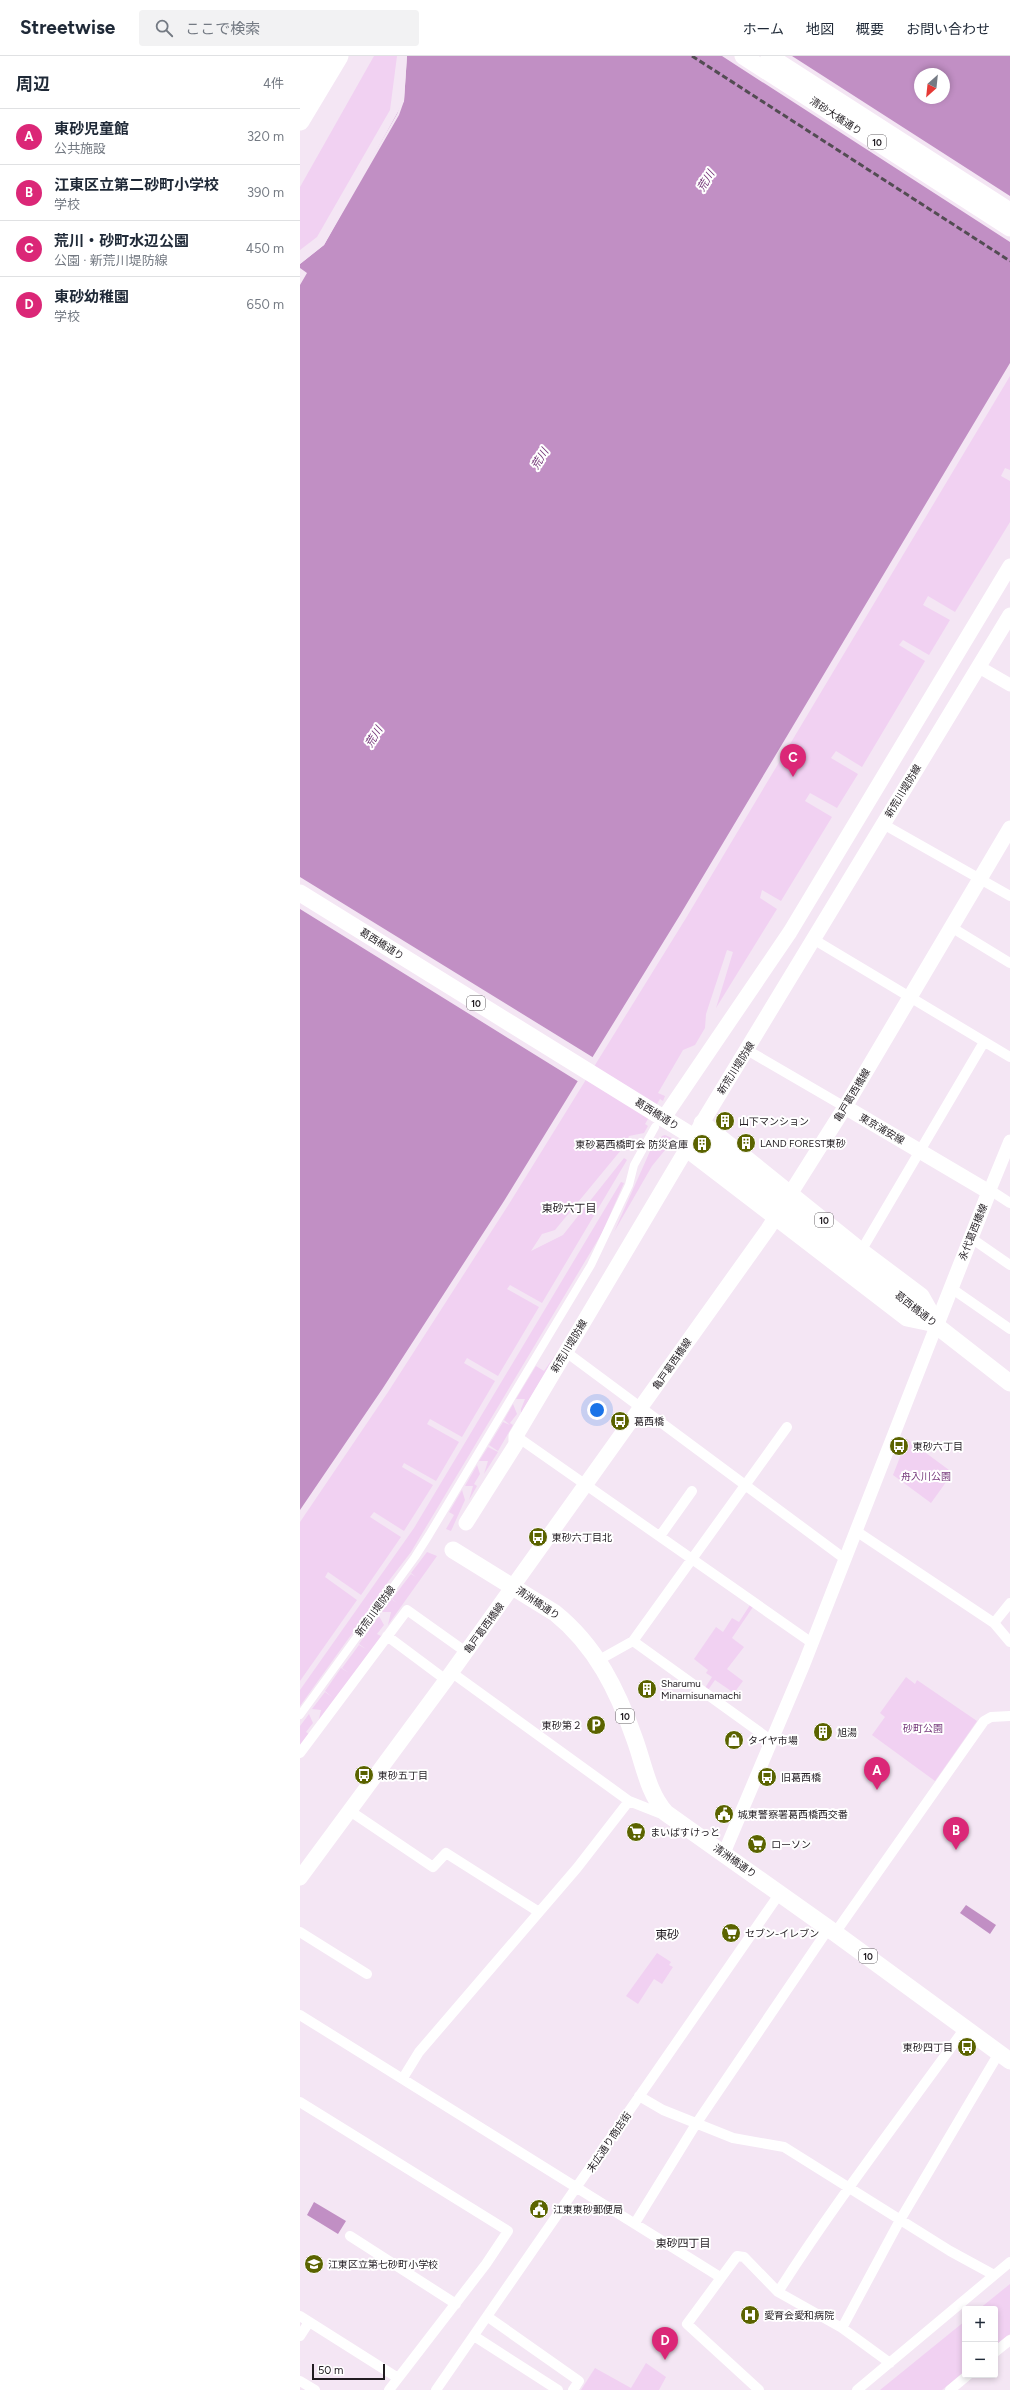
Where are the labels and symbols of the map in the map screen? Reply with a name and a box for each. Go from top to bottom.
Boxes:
north arrow [914,68,950,104]
street label: 清砂大橋通り [807,94,865,138]
road number: 10 [868,135,886,149]
water label: 荒川 [695,167,718,194]
water label: 荒川 [529,445,552,472]
water label: 荒川 [363,723,386,750]
pin: C [780,744,806,777]
street label: 新荒川堤防線 [882,762,924,820]
street label: 葛西橋通り [357,925,407,963]
road number: 10 [467,996,485,1010]
street label: 新荒川堤防線 [715,1039,757,1097]
street label: 亀戸葛西橋線 [831,1066,873,1124]
street label: 葛西橋通り [632,1095,682,1133]
building icon: 山下マンション [714,1110,736,1132]
street label: 東京浦安線 [857,1111,907,1147]
place label: 山下マンション [739,1115,809,1128]
building icon: LAND FOREST東砂 [735,1132,757,1154]
building icon: 東砂葛西橋町会 防災倉庫 [691,1133,713,1155]
place label: LAND FOREST東砂 [760,1137,846,1150]
place label: 東砂葛西橋町会 防災倉庫 [576,1138,688,1151]
district label: 東砂六丁目 [542,1202,597,1215]
street label: 永代葛西橋線 [956,1202,990,1262]
road number: 10 [815,1213,833,1227]
street label: 葛西橋通り [892,1288,940,1330]
street label: 新荒川堤防線 [548,1317,590,1375]
street label: 亀戸葛西橋線 [649,1336,695,1392]
your location [587,1400,607,1420]
bus stop icon: 葛西橋 [609,1410,631,1432]
place label: 葛西橋 [634,1415,664,1428]
bus stop icon: 東砂六丁目 [888,1435,910,1457]
place label: 東砂六丁目 [913,1440,963,1453]
park label: 舟入川公園 [901,1470,951,1483]
bus stop icon: 東砂六丁目北 [527,1526,549,1548]
place label: 東砂六丁目北 [552,1531,612,1544]
street label: 新荒川堤防線 [352,1583,398,1639]
street label: 清洲橋通り [514,1584,562,1622]
street label: 亀戸葛西橋線 [461,1600,507,1656]
place label: Sharumu Minamisunamachi [661,1677,741,1702]
building icon: Sharumu Minamisunamachi [636,1678,658,1700]
road number: 10 [616,1709,634,1723]
parking icon: 東砂第２ [585,1714,607,1736]
place label: 東砂第２ [542,1719,582,1732]
building icon: 旭湯 [812,1721,834,1743]
park label: 砂町公園 [903,1722,943,1735]
place label: 旭湯 [837,1726,857,1739]
shop icon: タイヤ市場 [723,1729,745,1751]
place label: タイヤ市場 [748,1734,798,1747]
pin: A [864,1757,890,1790]
bus stop icon: 東砂五丁目 [353,1764,375,1786]
bus stop icon: 旧葛西橋 [756,1766,778,1788]
place label: 東砂五丁目 [378,1769,428,1782]
place label: 旧葛西橋 [781,1771,821,1784]
public building icon: 城東警察署葛西橋西交番 [713,1803,735,1825]
place label: 城東警察署葛西橋西交番 [738,1808,848,1821]
pin: B [943,1817,969,1850]
supermarket icon: まいばすけっと [625,1821,647,1843]
place label: まいばすけっと [650,1826,720,1839]
supermarket icon: ローソン [746,1833,768,1855]
place label: ローソン [771,1838,811,1851]
street label: 清洲橋通り [711,1841,759,1881]
supermarket icon: セブン-イレブン [720,1922,742,1944]
place label: セブン-イレブン [745,1927,819,1940]
district label: 東砂 [655,1928,679,1942]
road number: 10 [859,1949,877,1963]
bus stop icon: 東砂四丁目 [956,2036,978,2058]
place label: 東砂四丁目 [903,2041,953,2054]
street label: 末広通り商店街 [584,2109,634,2175]
public building icon: 江東東砂郵便局 [528,2198,550,2220]
place label: 江東東砂郵便局 [553,2203,623,2216]
district label: 東砂四丁目 [656,2237,711,2250]
school or university icon: 江東区立第七砂町小学校 [303,2253,325,2275]
place label: 江東区立第七砂町小学校 [328,2258,438,2271]
hospital icon: 愛育会愛和病院 [739,2304,761,2326]
place label: 愛育会愛和病院 [764,2309,834,2322]
pin: D [652,2327,678,2360]
scale bar [312,2362,385,2381]

